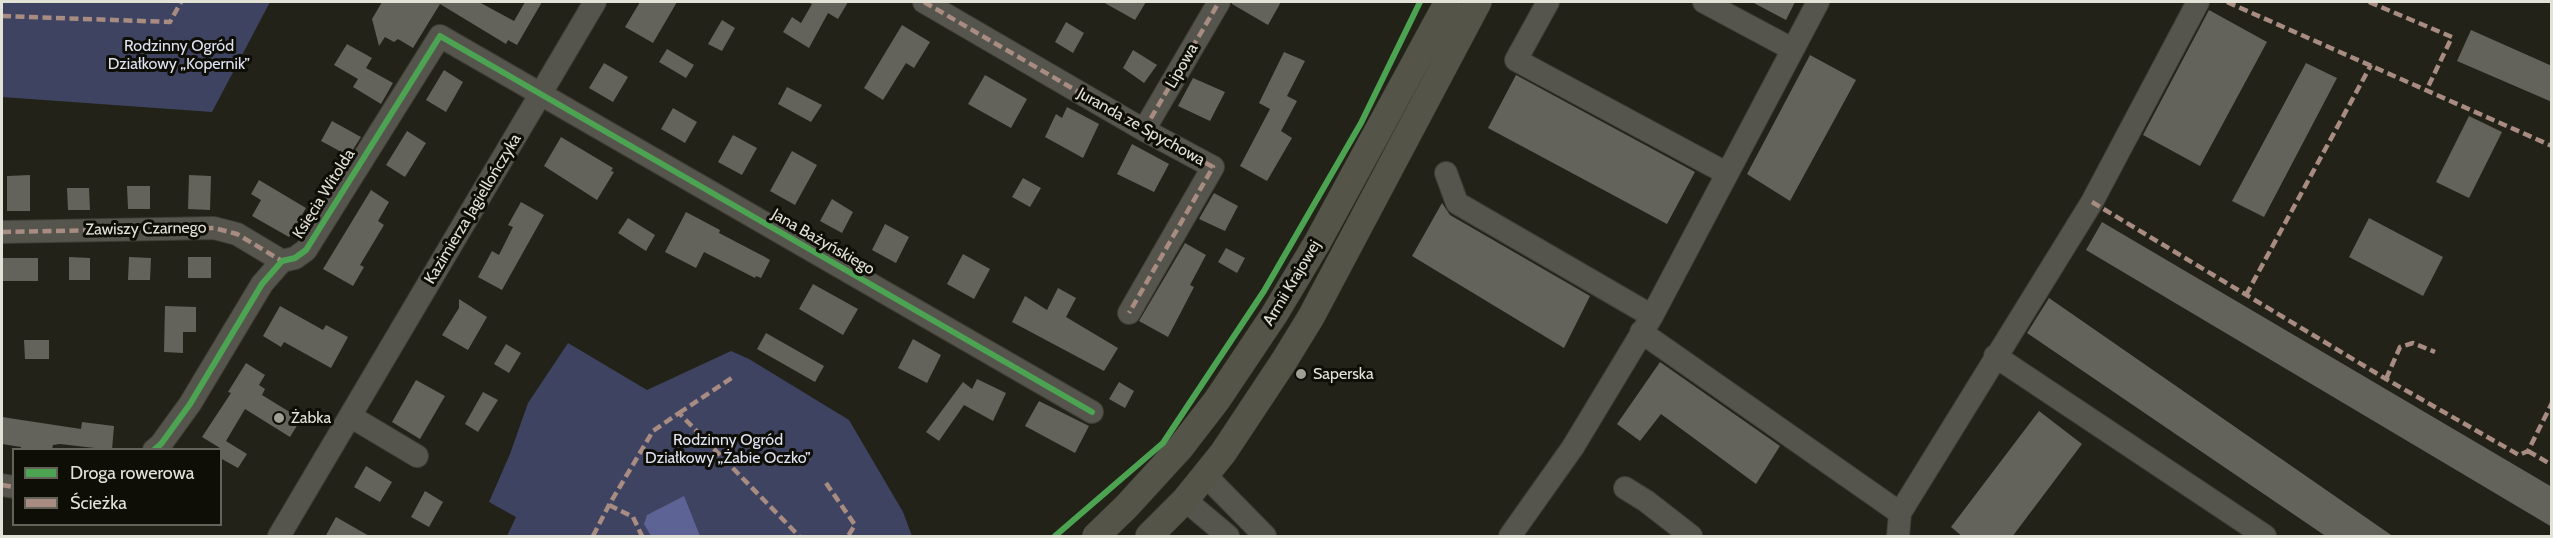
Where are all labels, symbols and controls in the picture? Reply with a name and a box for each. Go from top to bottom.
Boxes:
park label: Rodzinny Ogród Działkowy „Kopernik” [108,36,250,74]
street label: Lipowa [1162,40,1202,92]
street label: Juranda ze Spychowa [1074,84,1208,170]
street label: Kazimierza Jagiellończyka [421,131,525,287]
street label: Księcia Witolda [289,146,359,242]
street label: Jana Bażyńskiego [768,205,878,279]
street label: Zawiszy Czarnego [85,218,207,240]
street label: Armii Krajowej [1259,237,1325,329]
place label: Saperska [1313,364,1374,384]
marker: Saperska [1294,367,1308,381]
place label: Żabka [291,408,331,428]
marker: Żabka [272,411,286,425]
park label: Rodzinny Ogród Działkowy „Żabie Oczko” [645,430,811,468]
legend [12,448,222,526]
text: Droga rowerowa [70,462,194,484]
text: Ścieżka [70,492,127,514]

